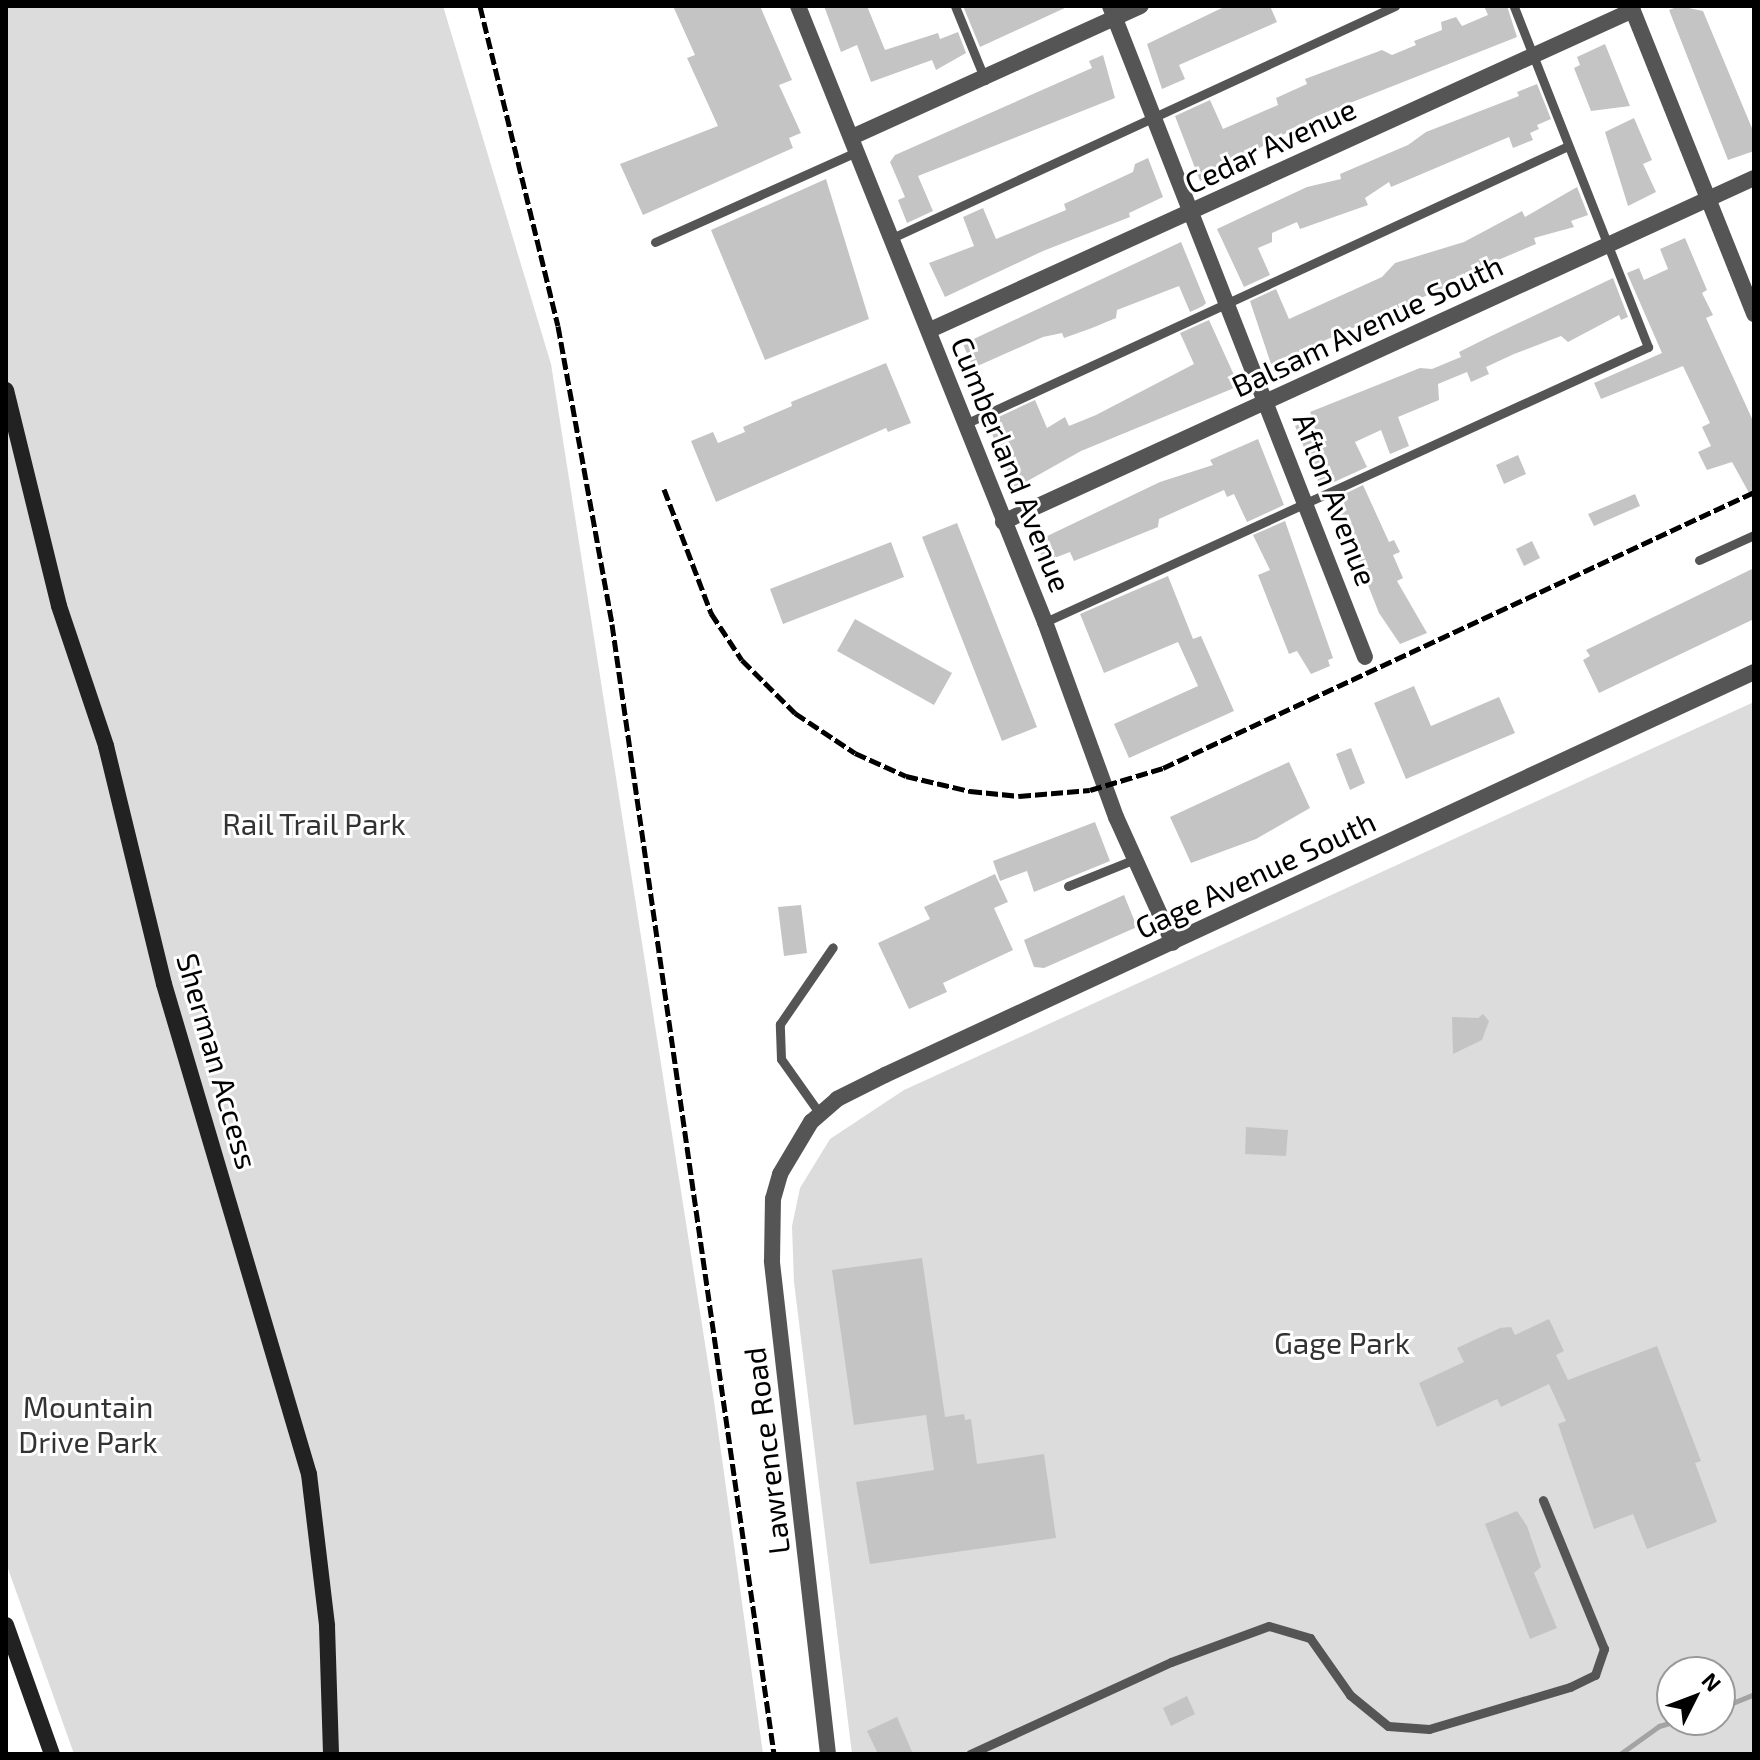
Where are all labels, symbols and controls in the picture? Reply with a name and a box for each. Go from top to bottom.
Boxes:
street label: Cedar Avenue [1178,89,1362,201]
street label: Balsam Avenue South [1225,246,1509,404]
street label: Cumberland Avenue [944,331,1080,597]
street label: Afton Avenue [1286,407,1386,591]
street label: Gage Avenue South [1129,802,1381,946]
park label: Rail Trail Park [221,805,407,841]
street label: Sherman Access [170,949,266,1173]
park label: Gage Park [1274,1324,1410,1360]
street label: Lawrence Road [735,1346,797,1556]
park label: Mountain Drive Park [18,1388,158,1458]
north arrow [1656,1656,1736,1736]
text: N [1697,1667,1727,1696]

